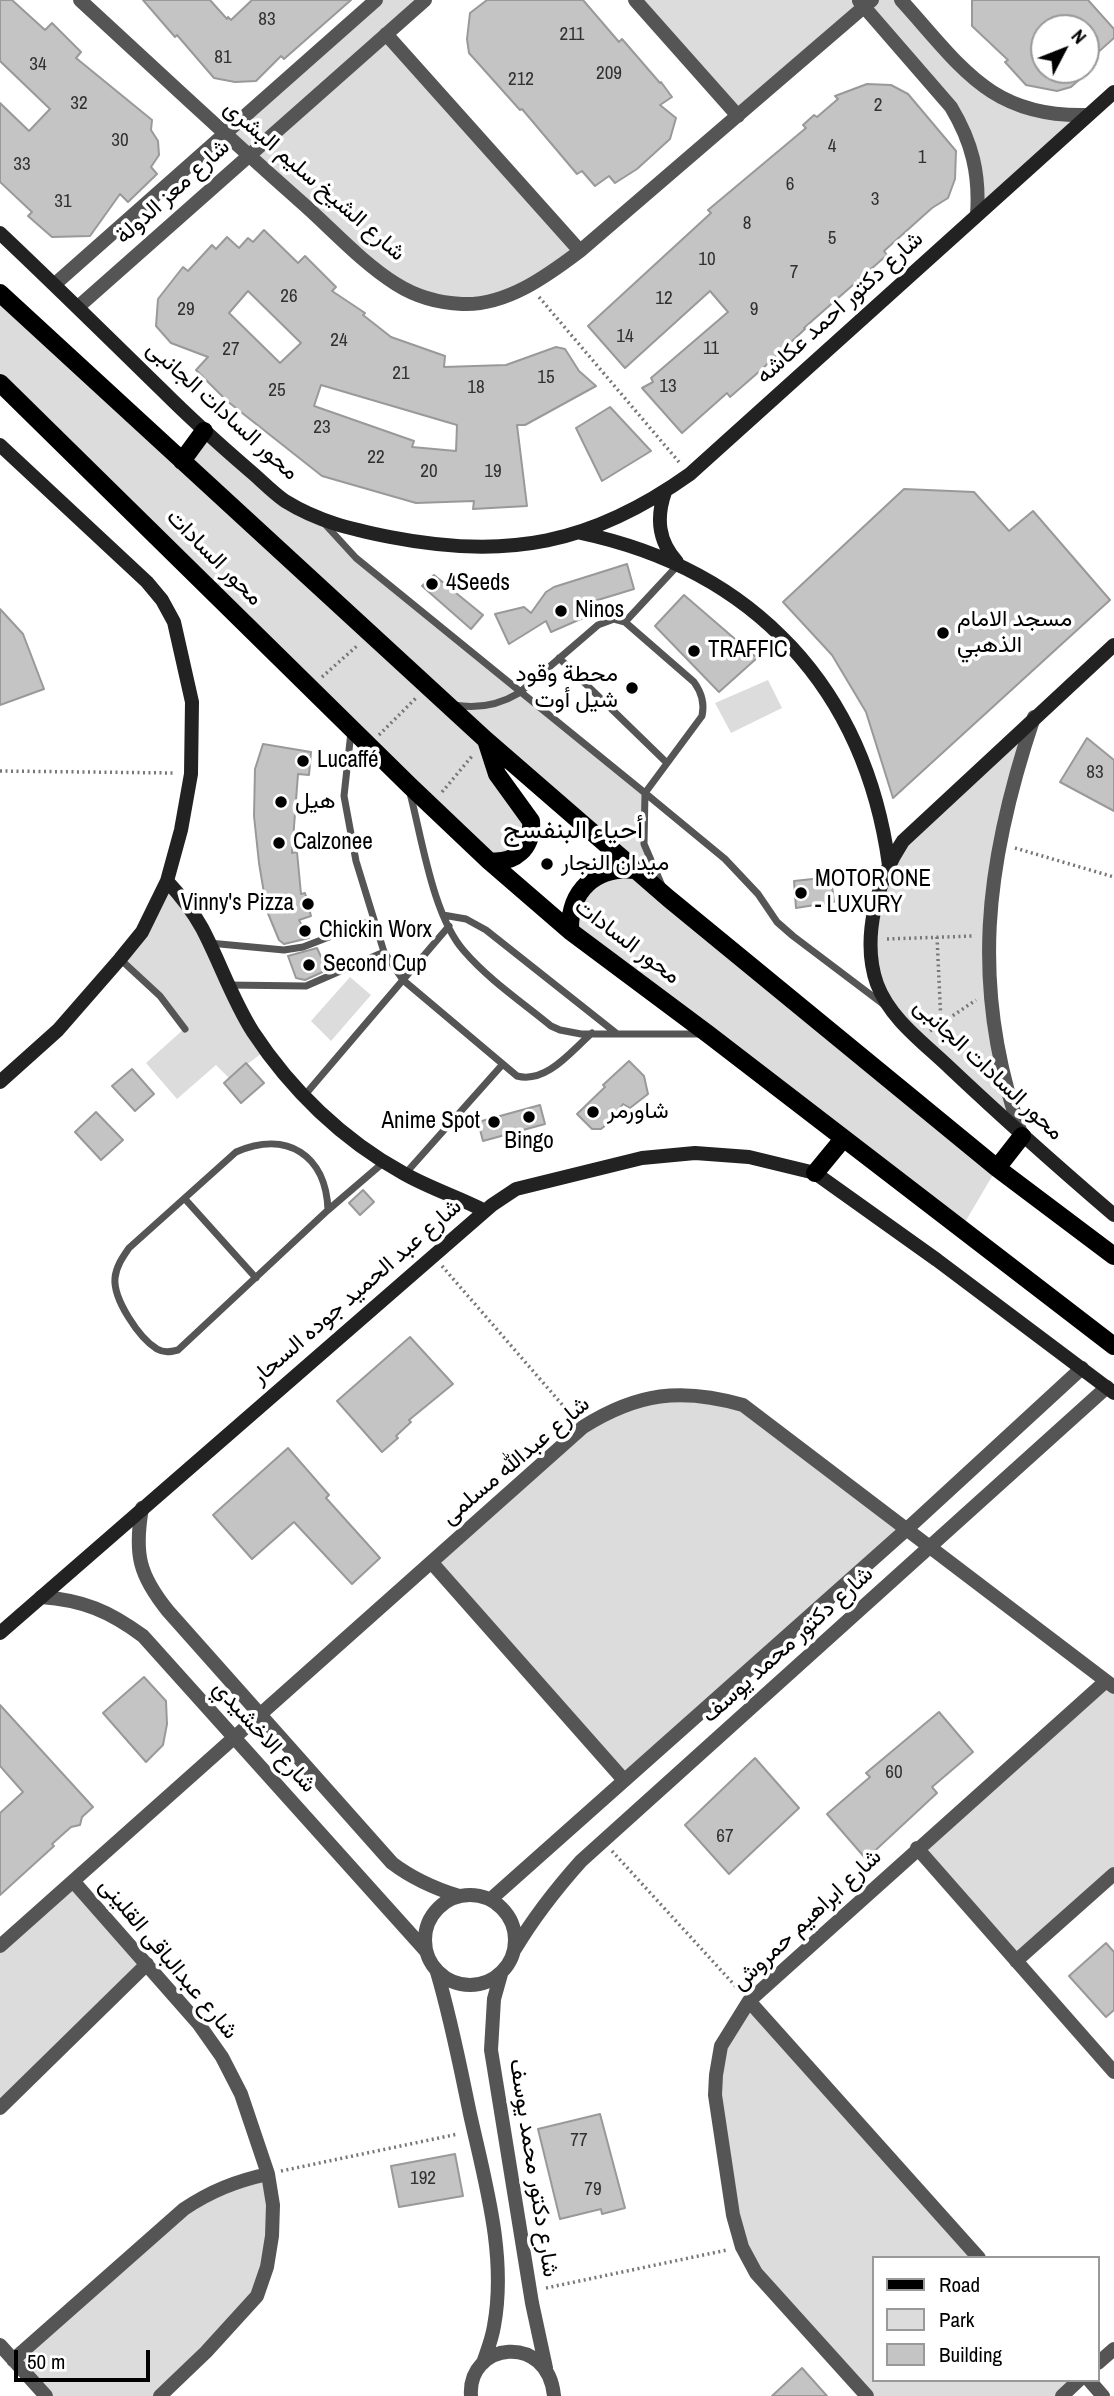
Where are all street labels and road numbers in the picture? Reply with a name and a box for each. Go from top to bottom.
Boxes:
street label: شارع الشيخ سليم البشرى [218,95,410,267]
street label: شارع معز الدولة [110,134,236,250]
street label: شارع دكتور احمد عكاشه [751,226,929,390]
street label: محور السادات الجانبى [140,335,304,487]
street label: محور السادات [160,504,268,612]
street label: محور السادات [569,893,685,991]
street label: محور السادات الجانبى [907,993,1069,1147]
street label: شارع عبد الحميد جوده السحار [246,1193,468,1391]
street label: شارع عبدالله مسلمى [436,1391,596,1531]
street label: شارع دكتور محمد يوسف [697,1561,879,1729]
street label: شارع الاخشيدي [206,1675,322,1799]
street label: شارع ابراهيم حمروش [726,1843,888,1997]
street label: شارع عبدالباقى القلينى [92,1873,244,2045]
street label: شارع دكتور محمد يوسف [502,2057,564,2279]

